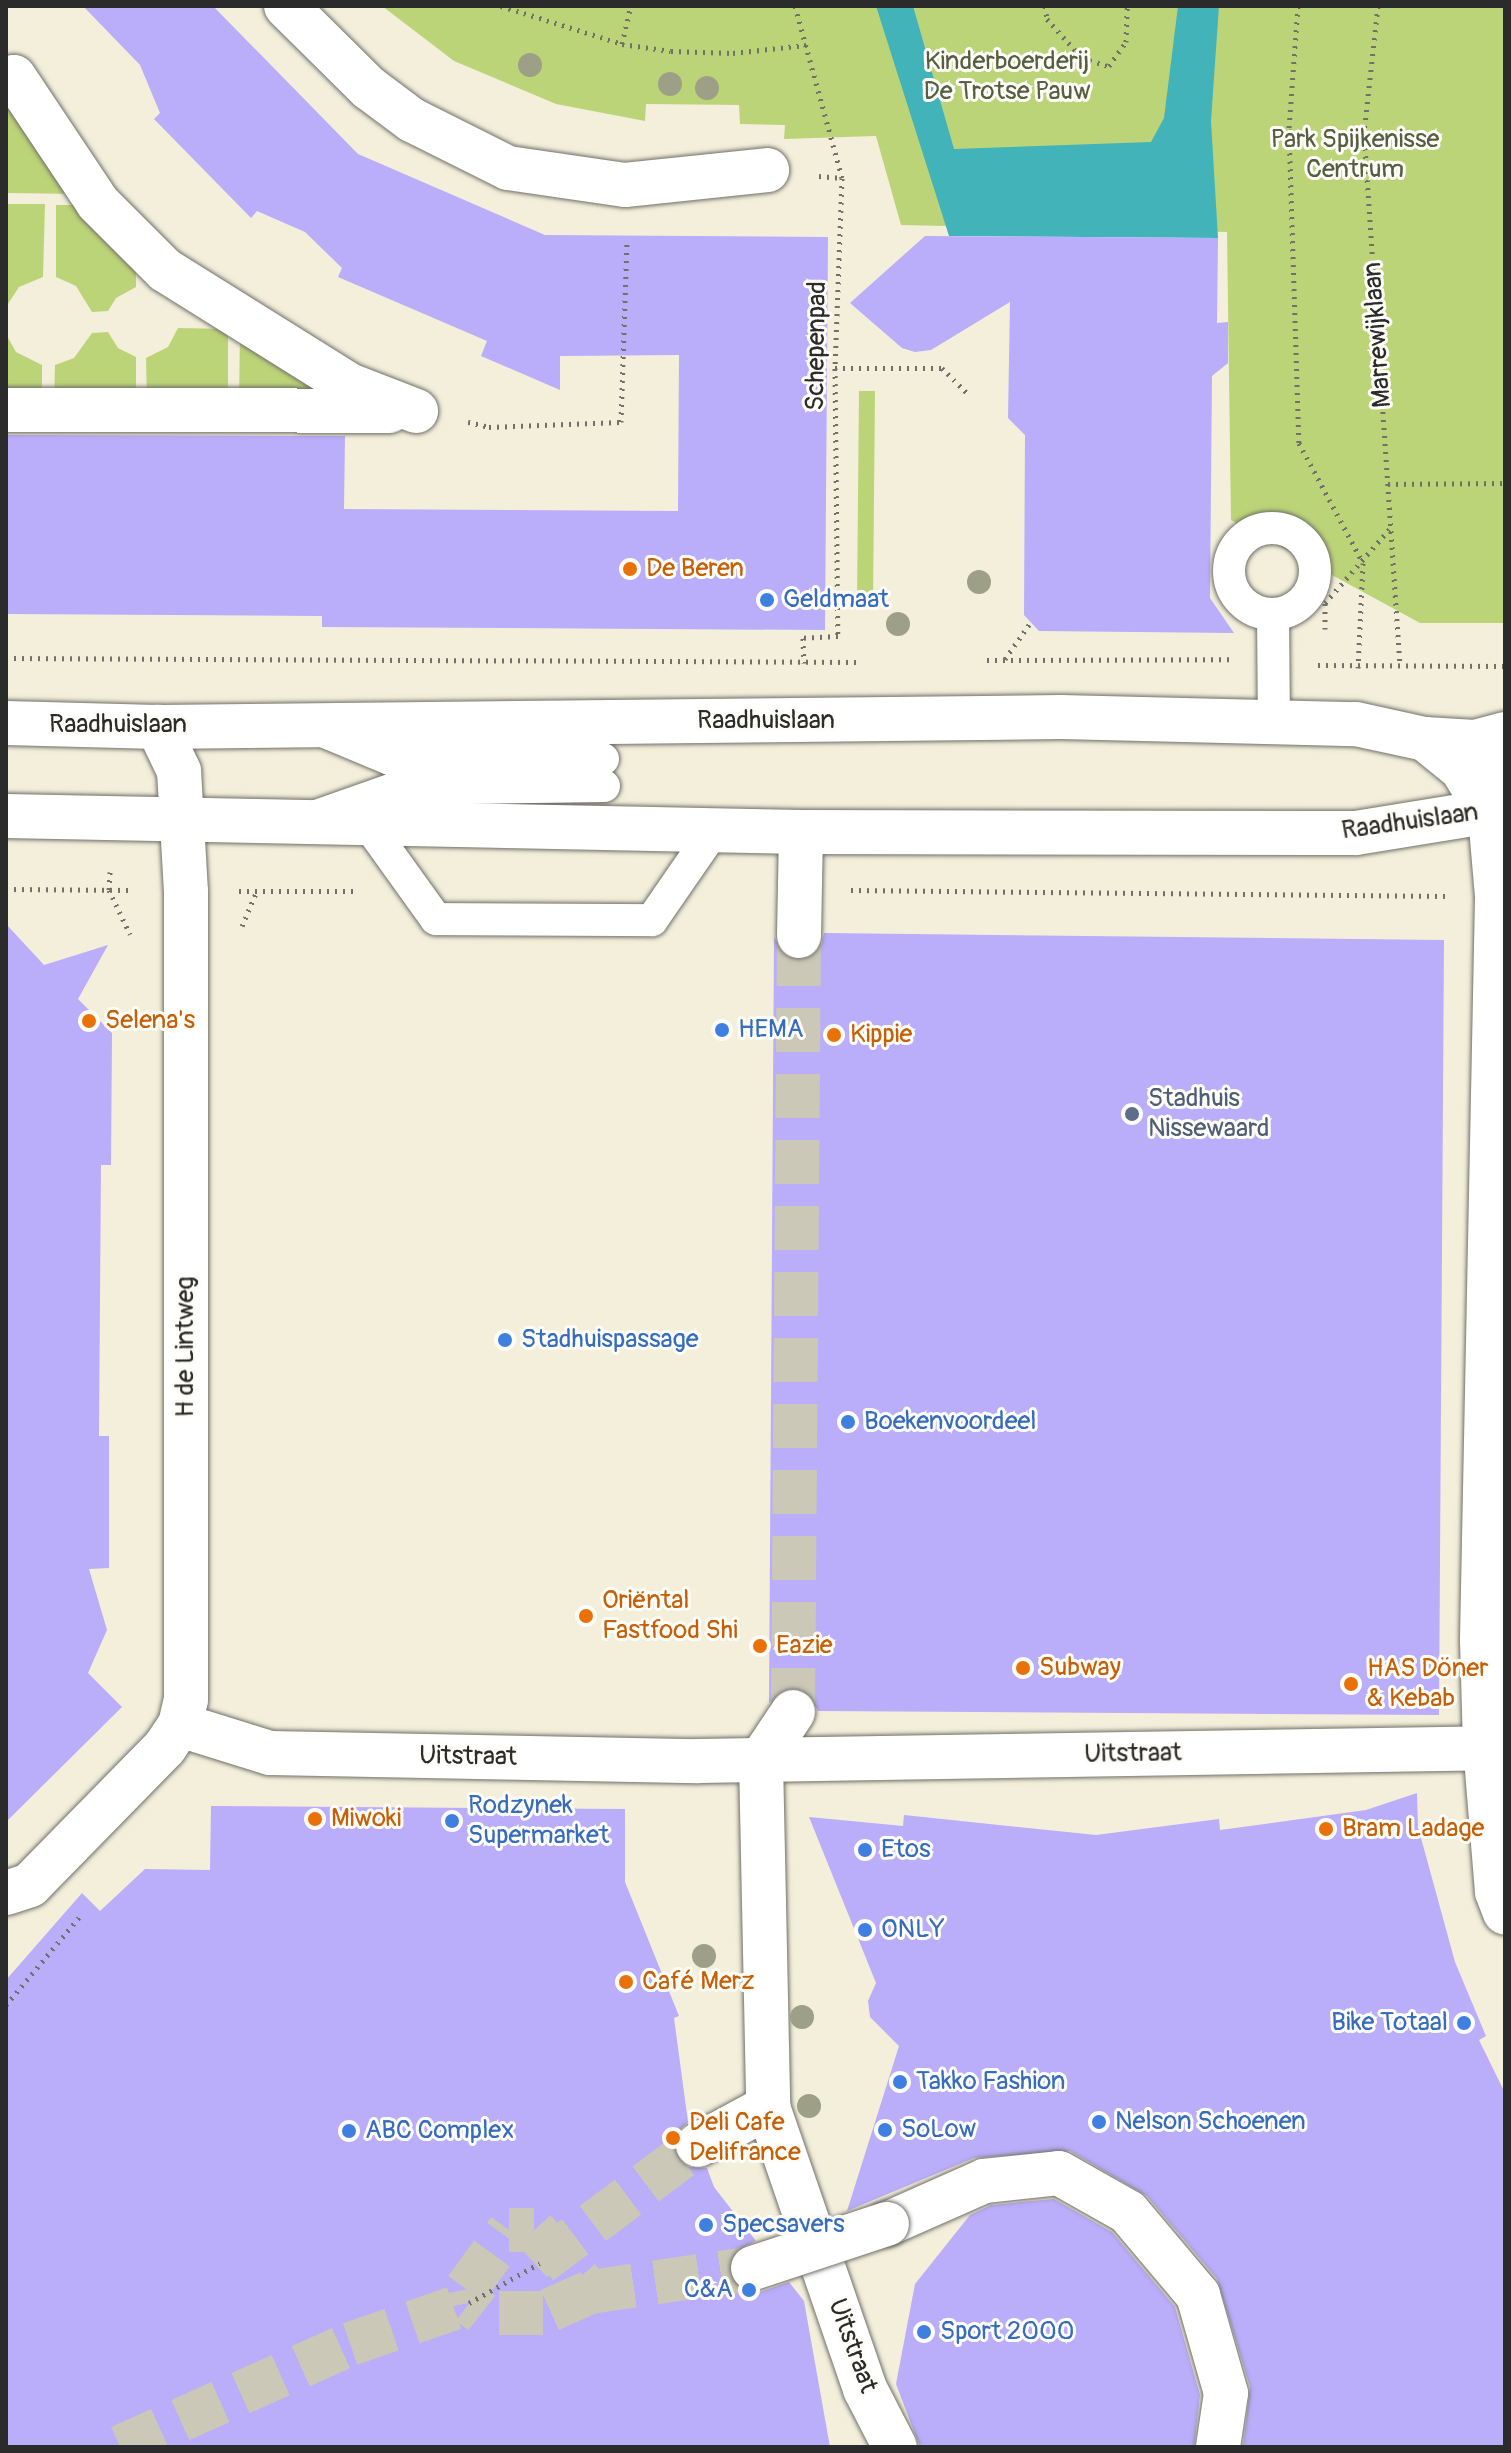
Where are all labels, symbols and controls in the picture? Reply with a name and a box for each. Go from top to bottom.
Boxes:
park label: Kinderboerderij De Trotse Pauw [923,46,1091,108]
park label: Park Spijkenisse Centrum [1271,124,1439,186]
street label: Marrewijklaan [1357,261,1399,409]
street label: Schepenpad [800,281,834,411]
place label: De Beren [646,553,744,585]
marker: De Beren [621,560,639,578]
place label: Geldmaat [783,584,889,616]
marker: Geldmaat [758,591,776,609]
street label: Raadhuislaan [697,705,835,737]
street label: Raadhuislaan [49,709,187,741]
street label: Raadhuislaan [1340,797,1480,847]
place label: Selena's [105,1005,195,1037]
marker: Selena's [80,1012,98,1030]
place label: HEMA [738,1014,804,1046]
place label: Kippie [850,1019,912,1051]
marker: HEMA [713,1021,731,1039]
marker: Kippie [825,1026,843,1044]
place label: Stadhuis Nissewaard [1148,1083,1269,1144]
marker: Stadhuis Nissewaard [1123,1105,1141,1123]
street label: H de Lintweg [170,1277,202,1417]
place label: Stadhuispassage [521,1324,699,1356]
marker: Stadhuispassage [496,1331,514,1349]
place label: Boekenvoordeel [864,1406,1037,1438]
marker: Boekenvoordeel [839,1413,857,1431]
place label: Oriëntal Fastfood Shi [602,1585,738,1646]
marker: Oriëntal Fastfood Shi [577,1607,595,1625]
place label: Eazie [776,1630,833,1662]
marker: Eazie [751,1637,769,1655]
place label: Subway [1039,1652,1121,1684]
place label: HAS Döner & Kebab [1367,1653,1488,1714]
marker: Subway [1014,1659,1032,1677]
marker: HAS Döner & Kebab [1342,1675,1360,1693]
street label: Uitstraat [1084,1738,1182,1770]
street label: Uitstraat [419,1741,517,1773]
place label: Rodzynek Supermarket [468,1790,609,1852]
place label: Miwoki [331,1803,401,1835]
marker: Miwoki [306,1810,324,1828]
marker: Rodzynek Supermarket [443,1812,461,1830]
place label: Bram Ladage [1342,1813,1484,1845]
marker: Bram Ladage [1317,1820,1335,1838]
place label: Etos [881,1834,931,1866]
marker: Etos [856,1841,874,1859]
place label: ONLY [881,1914,945,1946]
marker: ONLY [856,1921,874,1939]
place label: Café Merz [642,1966,755,1998]
marker: Café Merz [617,1973,635,1991]
place label: Bike Totaal [1331,2007,1448,2039]
marker: Bike Totaal [1455,2014,1473,2032]
place label: Takko Fashion [916,2066,1066,2098]
marker: Takko Fashion [891,2073,909,2091]
place label: Nelson Schoenen [1115,2106,1306,2138]
place label: Deli Cafe Delifrance [689,2107,801,2168]
marker: Nelson Schoenen [1090,2113,1108,2131]
place label: SoLow [901,2114,976,2146]
place label: ABC Complex [365,2115,514,2147]
marker: SoLow [876,2121,894,2139]
marker: ABC Complex [340,2122,358,2140]
marker: Deli Cafe Delifrance [664,2129,682,2147]
place label: Specsavers [722,2209,845,2241]
marker: Specsavers [697,2216,715,2234]
place label: C&A [684,2274,733,2306]
marker: C&A [740,2281,758,2299]
street label: Uitstraat [821,2295,883,2397]
place label: Sport 2000 [940,2316,1075,2348]
marker: Sport 2000 [915,2323,933,2341]

